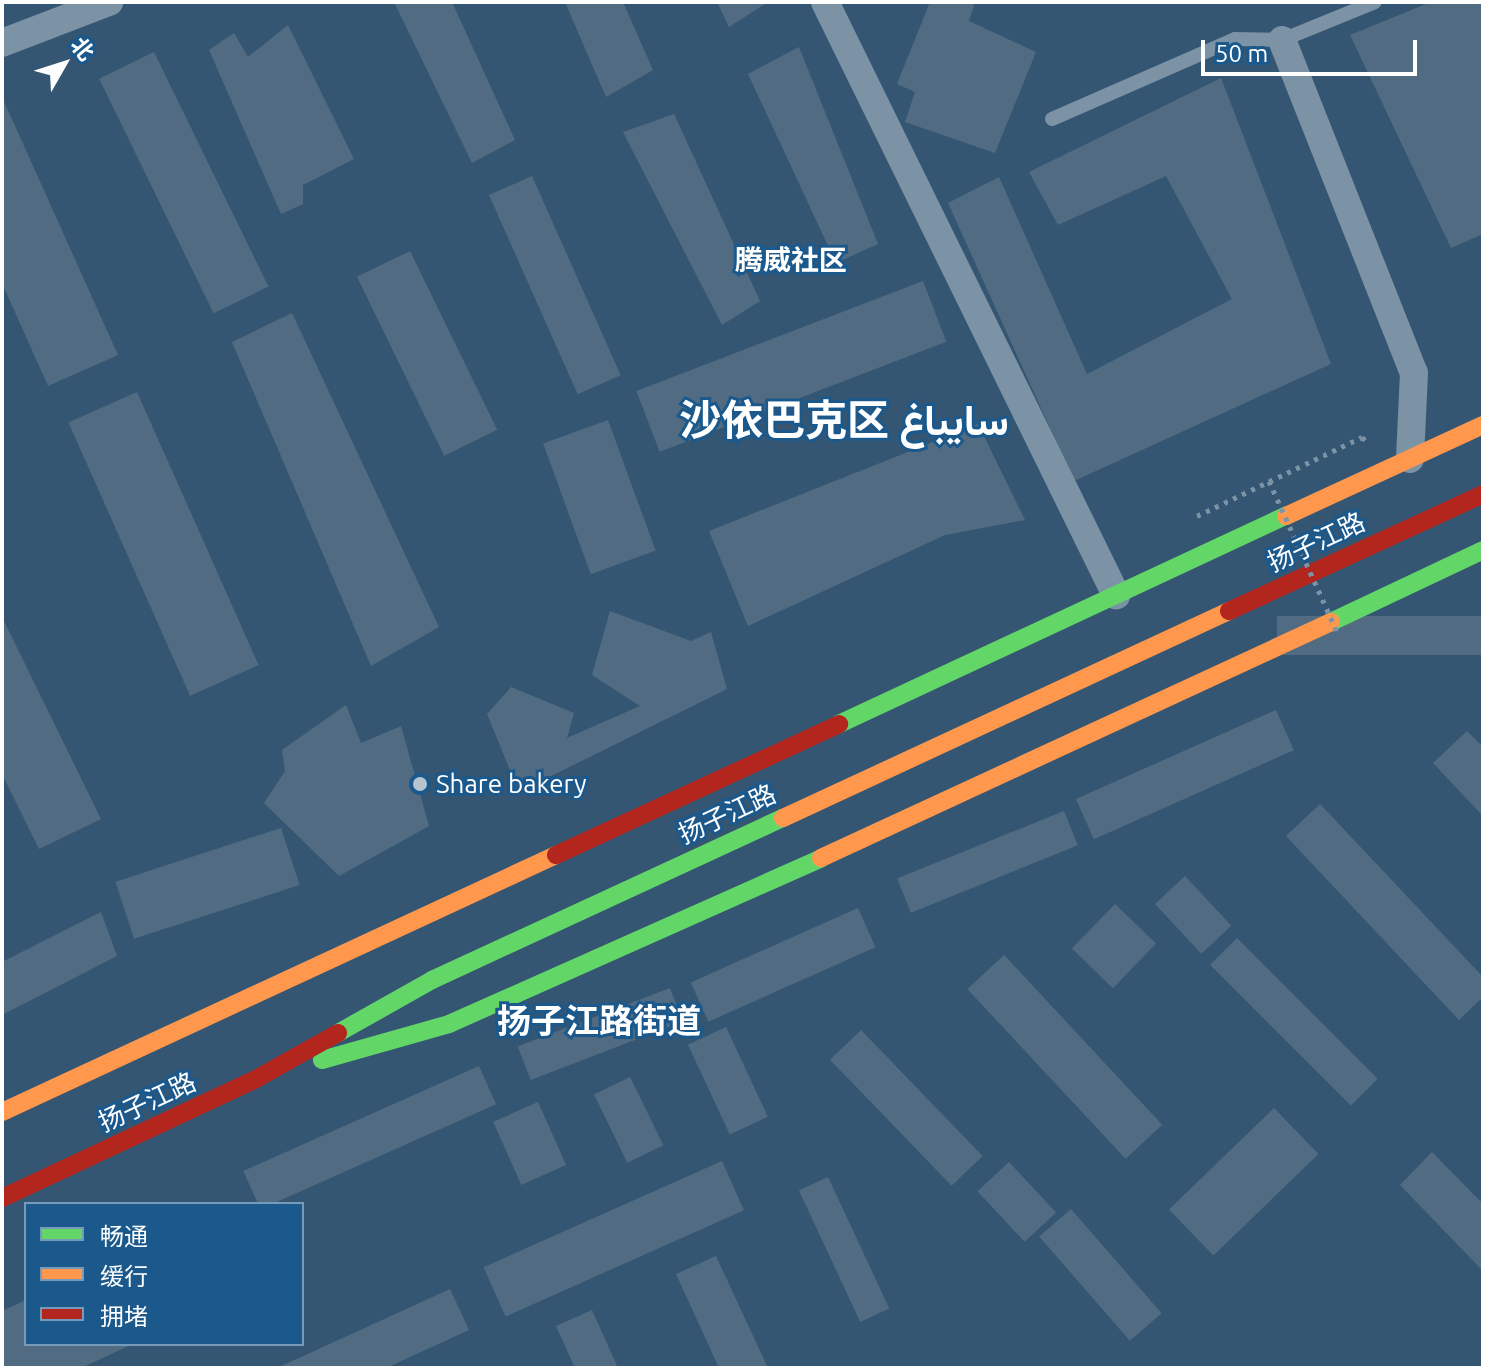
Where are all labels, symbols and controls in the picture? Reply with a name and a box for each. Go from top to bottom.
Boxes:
north arrow [24,24,104,104]
scale bar [1205,24,1421,74]
text: 北 [66,32,100,65]
text: 50 m [1215,40,1268,67]
district label: 腾威社区 [735,243,847,277]
district label: 沙依巴克区 سايباغ [679,395,1009,445]
street label: 扬子江路 [1262,506,1370,578]
place label: Share bakery [436,768,587,800]
marker: Share bakery [411,775,429,793]
street label: 扬子江路 [673,778,781,850]
district label: 扬子江路街道 [497,1001,701,1041]
street label: 扬子江路 [93,1066,201,1138]
legend [24,1202,304,1346]
text: 畅通 [100,1223,148,1250]
text: 缓行 [100,1263,148,1290]
text: 拥堵 [100,1303,148,1330]

